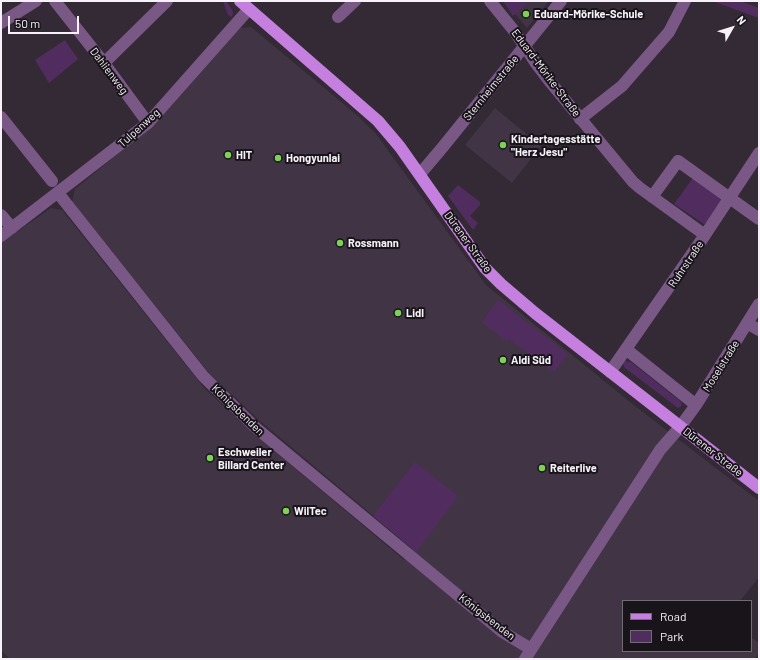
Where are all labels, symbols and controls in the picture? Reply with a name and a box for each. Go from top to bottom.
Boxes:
place label: Eduard-Mörike-Schule [534,7,643,21]
scale bar [10,8,81,34]
north arrow [712,8,752,48]
marker: Eduard-Mörike-Schule [521,9,531,19]
text: N [734,13,749,27]
text: 50 m [15,16,40,30]
street label: Eduard-Mörike-Straße [509,26,583,120]
street label: Dahlienweg [87,45,131,97]
street label: Sternheimstraße [461,53,521,123]
street label: Tulpenweg [115,106,163,150]
place label: Kindertagesstätte "Herz Jesu" [511,132,600,158]
marker: Kindertagesstätte "Herz Jesu" [498,140,508,150]
place label: HIT [236,148,252,162]
marker: HIT [223,150,233,160]
place label: Hongyunlai [286,151,340,165]
marker: Hongyunlai [273,153,283,163]
street label: Dürener Straße [441,209,495,275]
place label: Rossmann [348,236,399,250]
marker: Rossmann [335,238,345,248]
street label: Ruhrstraße [666,238,706,290]
place label: Lidl [406,306,424,320]
marker: Lidl [393,308,403,318]
street label: Moselstraße [700,338,742,394]
place label: Aldi Süd [511,353,551,367]
marker: Aldi Süd [498,355,508,365]
street label: Königsbenden [209,382,267,438]
street label: Dürener Straße [680,425,746,479]
place label: Eschweiler Billard Center [218,445,284,471]
marker: Eschweiler Billard Center [205,453,215,463]
place label: Reiterlive [550,461,597,475]
marker: Reiterlive [537,463,547,473]
place label: WilTec [294,504,327,518]
marker: WilTec [281,506,291,516]
street label: Königsbenden [456,591,518,643]
legend [622,600,752,652]
text: Road [660,609,687,623]
text: Park [660,629,684,643]

